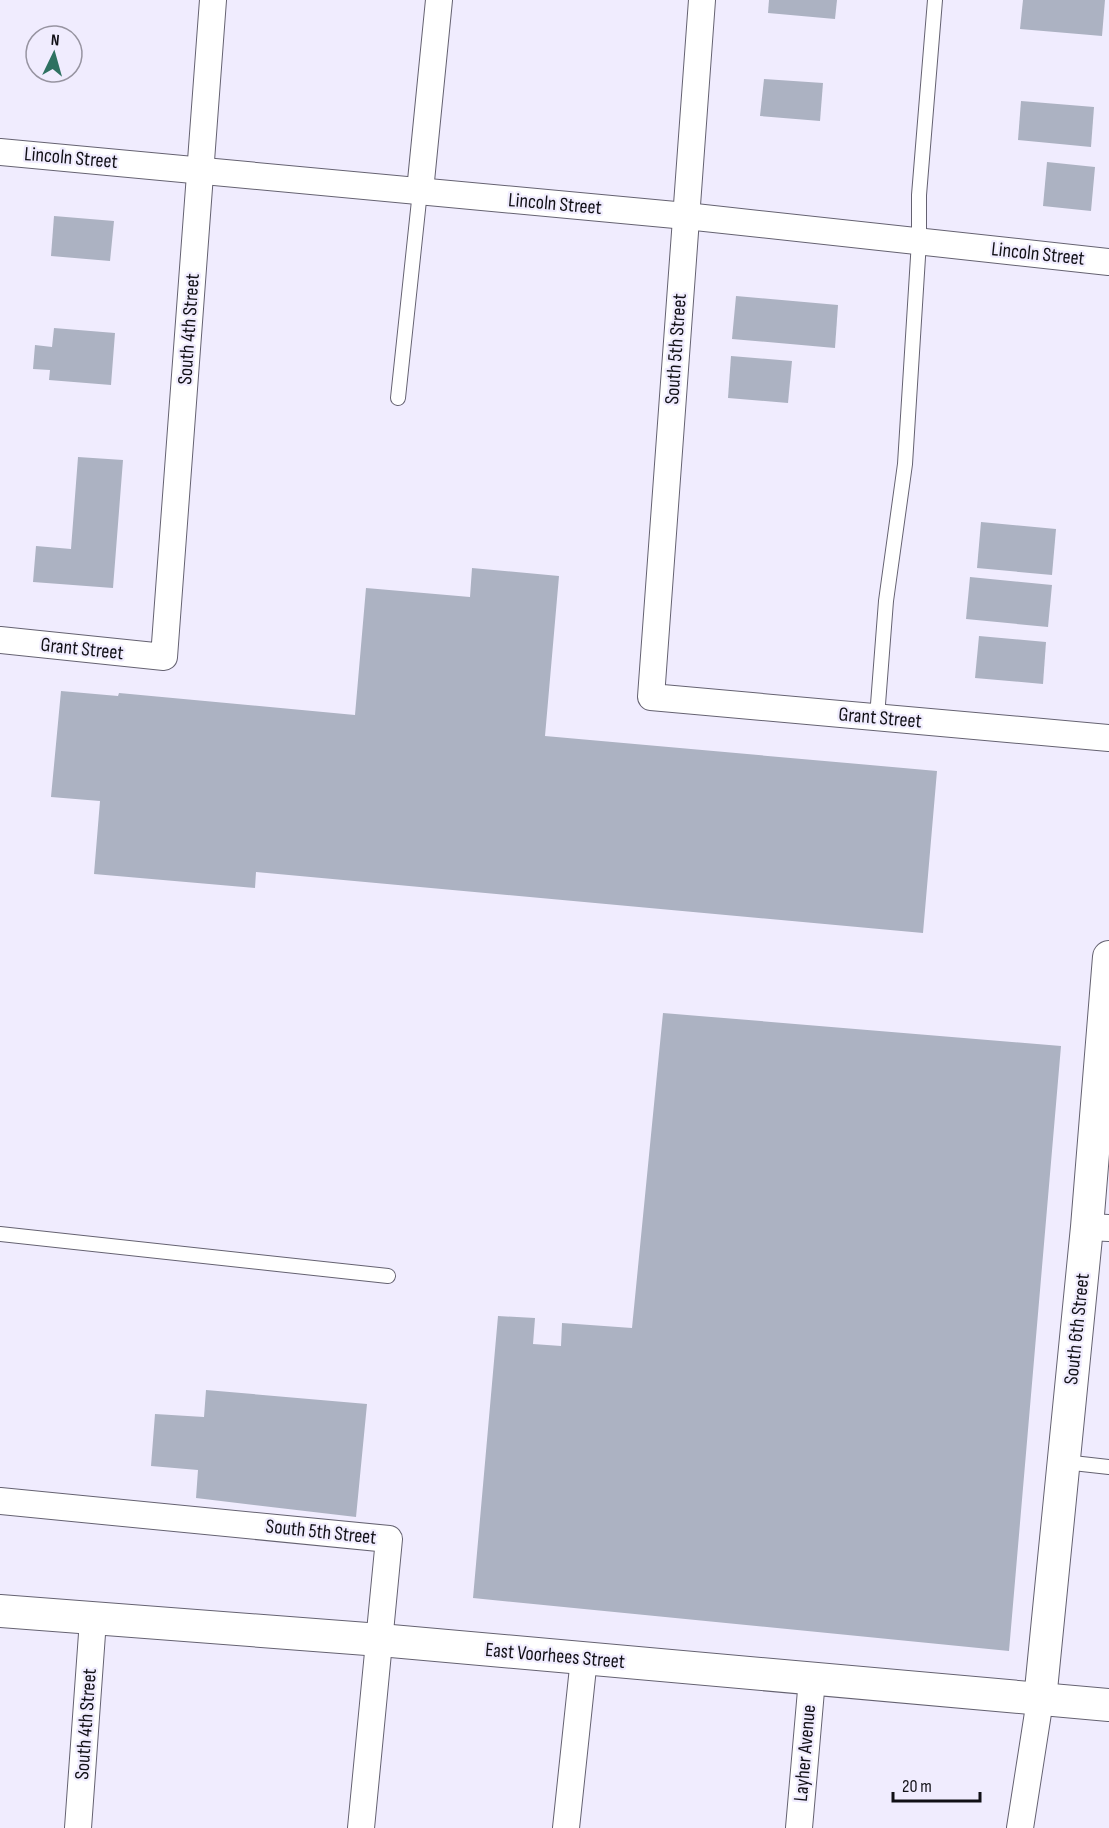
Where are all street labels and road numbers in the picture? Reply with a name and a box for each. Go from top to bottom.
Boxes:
street label: Lincoln Street [23,142,119,174]
street label: Lincoln Street [507,188,603,220]
street label: Lincoln Street [990,237,1086,271]
street label: South 4th Street [173,273,205,385]
street label: South 5th Street [660,293,692,405]
street label: Grant Street [39,633,125,665]
street label: Grant Street [837,702,923,734]
street label: South 6th Street [1059,1272,1095,1386]
street label: South 5th Street [264,1514,378,1550]
street label: East Voorhees Street [484,1638,626,1674]
street label: South 4th Street [70,1668,102,1780]
street label: Layher Avenue [789,1704,821,1802]

